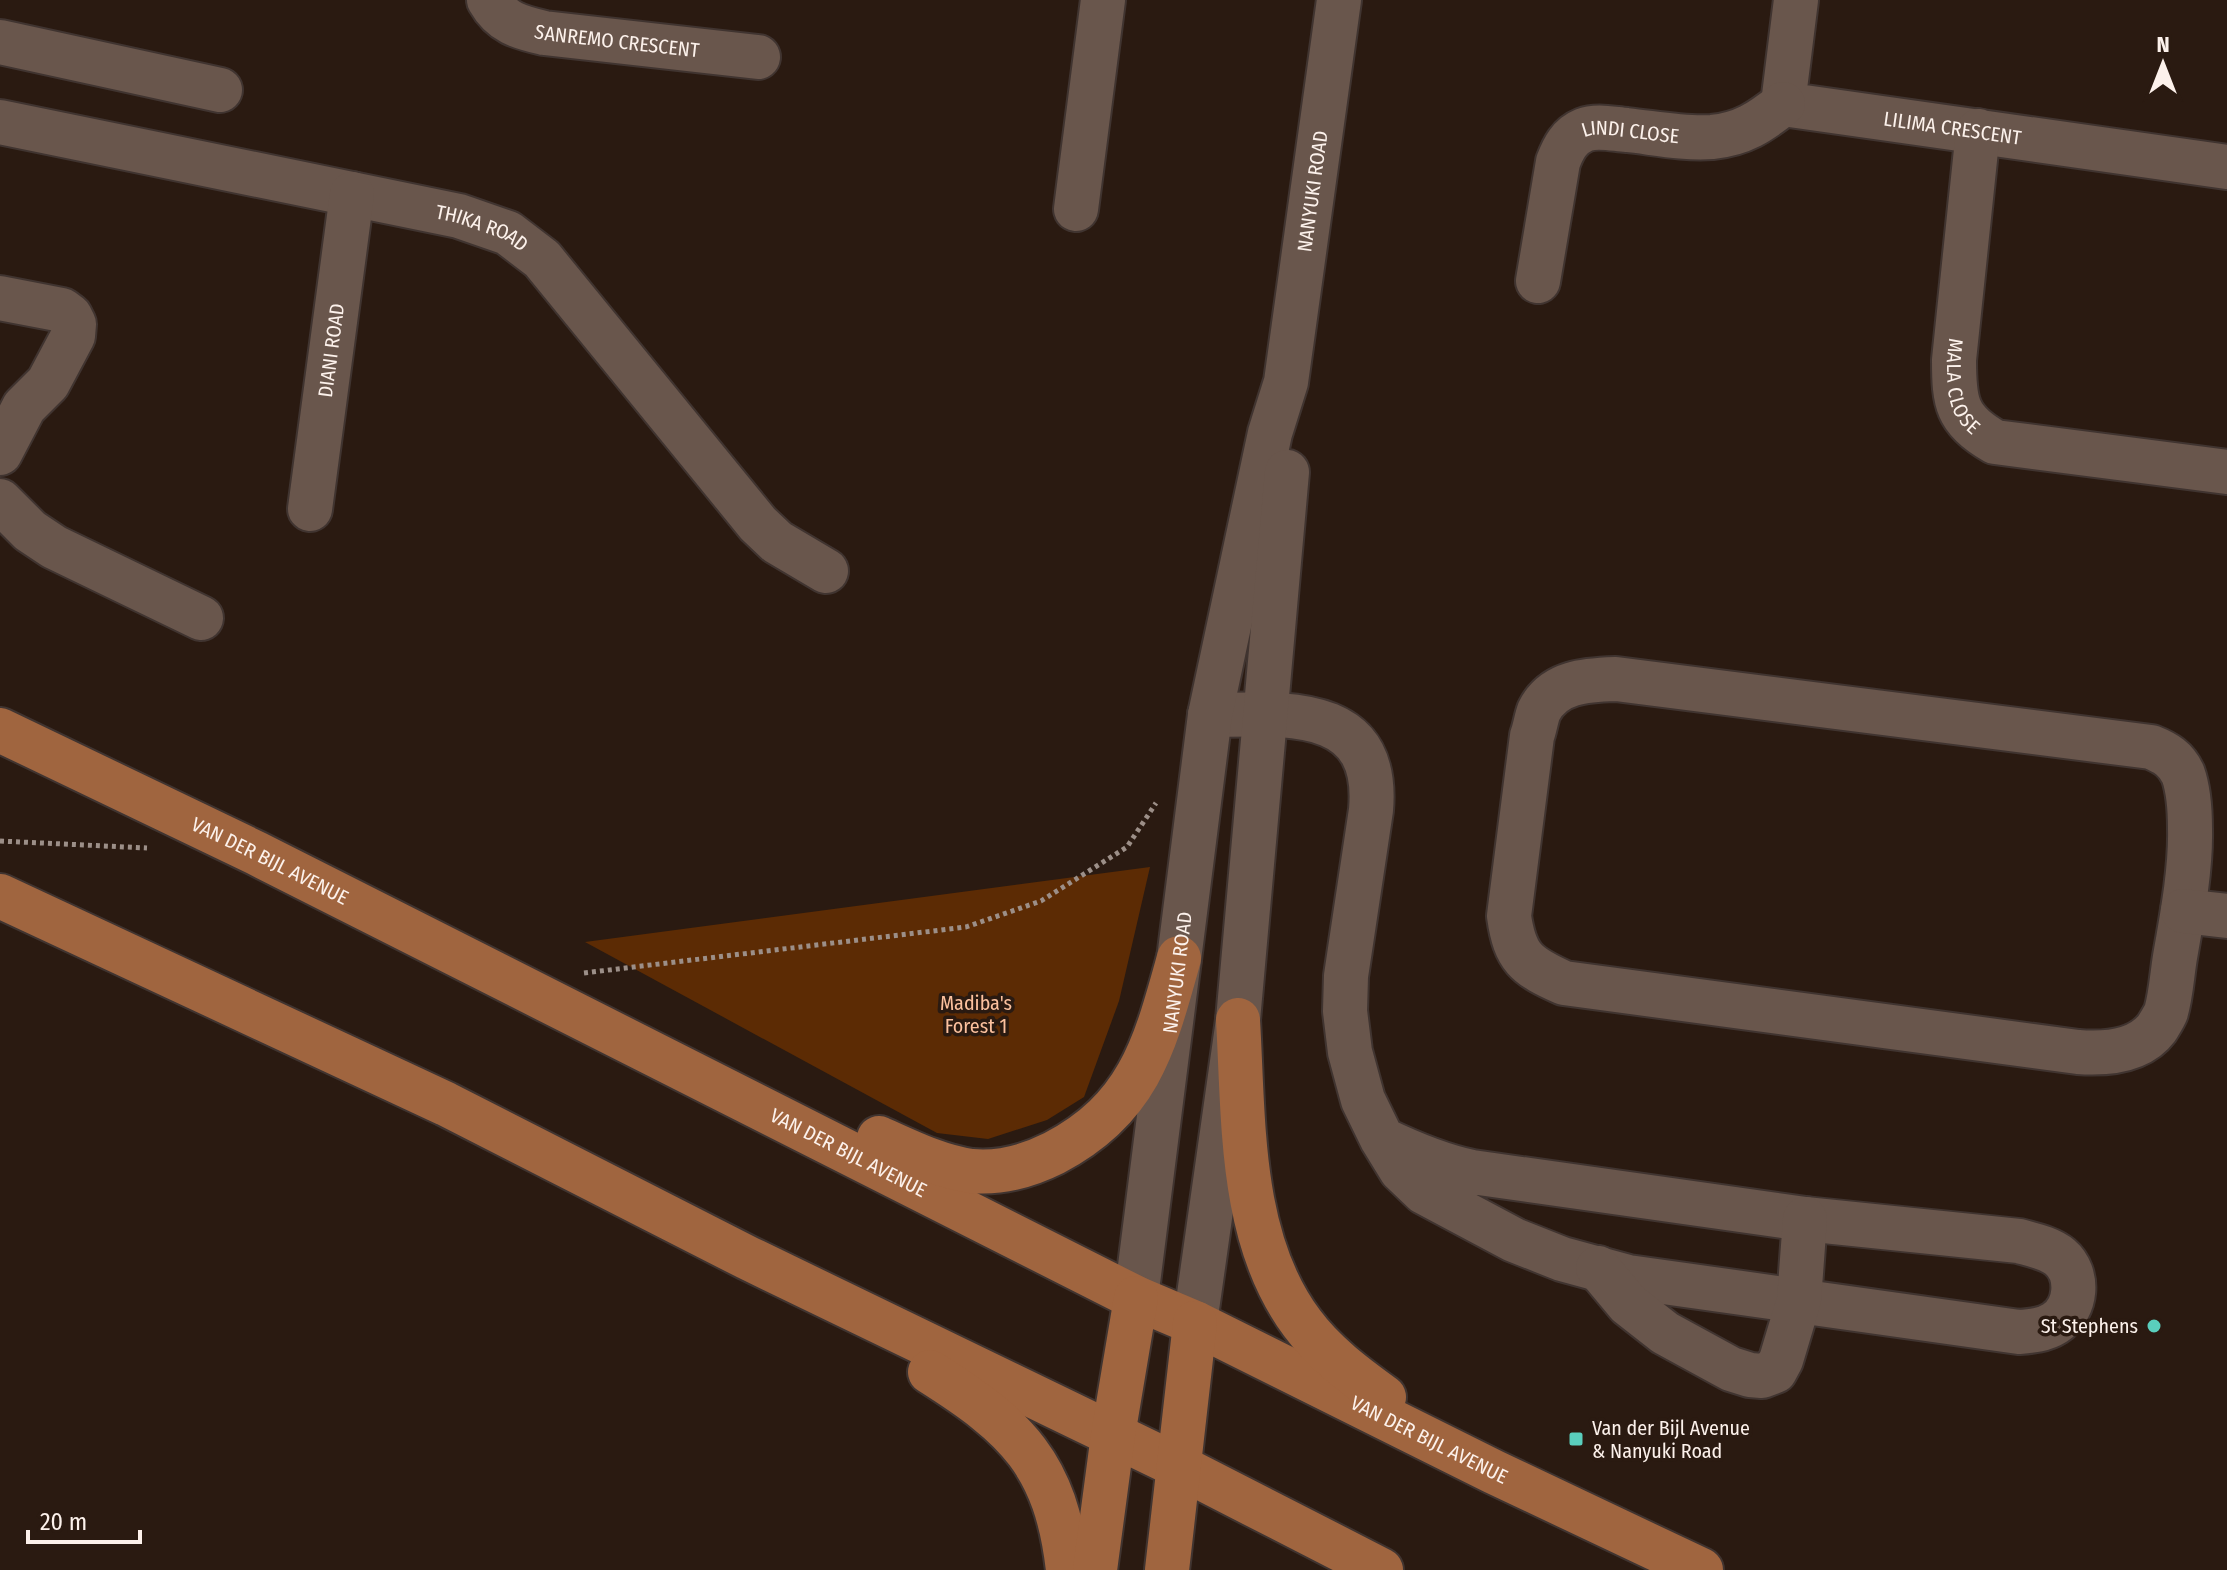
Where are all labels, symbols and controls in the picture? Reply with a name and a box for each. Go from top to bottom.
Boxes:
street label: SANREMO CRESCENT [532,19,701,62]
north arrow [2123,24,2203,104]
text: N [2156,31,2170,58]
street label: LILIMA CRESCENT [1882,106,2024,150]
street label: LINDI CLOSE [1578,115,1680,148]
street label: NANYUKI ROAD [1292,129,1333,254]
street label: THIKA ROAD [434,200,533,256]
street label: DIANI ROAD [313,302,349,399]
street label: MALA CLOSE [1942,337,1985,439]
street label: VAN DER BIJL AVENUE [188,812,353,910]
street label: NANYUKI ROAD [1158,910,1197,1035]
park label: Madiba's Forest 1 [940,991,1012,1038]
street label: VAN DER BIJL AVENUE [766,1103,931,1202]
place label: St Stephens [2041,1314,2138,1338]
marker: St Stephens [2145,1317,2163,1335]
street label: VAN DER BIJL AVENUE [1347,1391,1512,1489]
place label: Van der Bijl Avenue & Nanyuki Road [1592,1416,1750,1463]
marker: Van der Bijl Avenue & Nanyuki Road [1567,1430,1585,1448]
scale bar [28,1494,140,1544]
text: 20 m [40,1508,87,1536]

